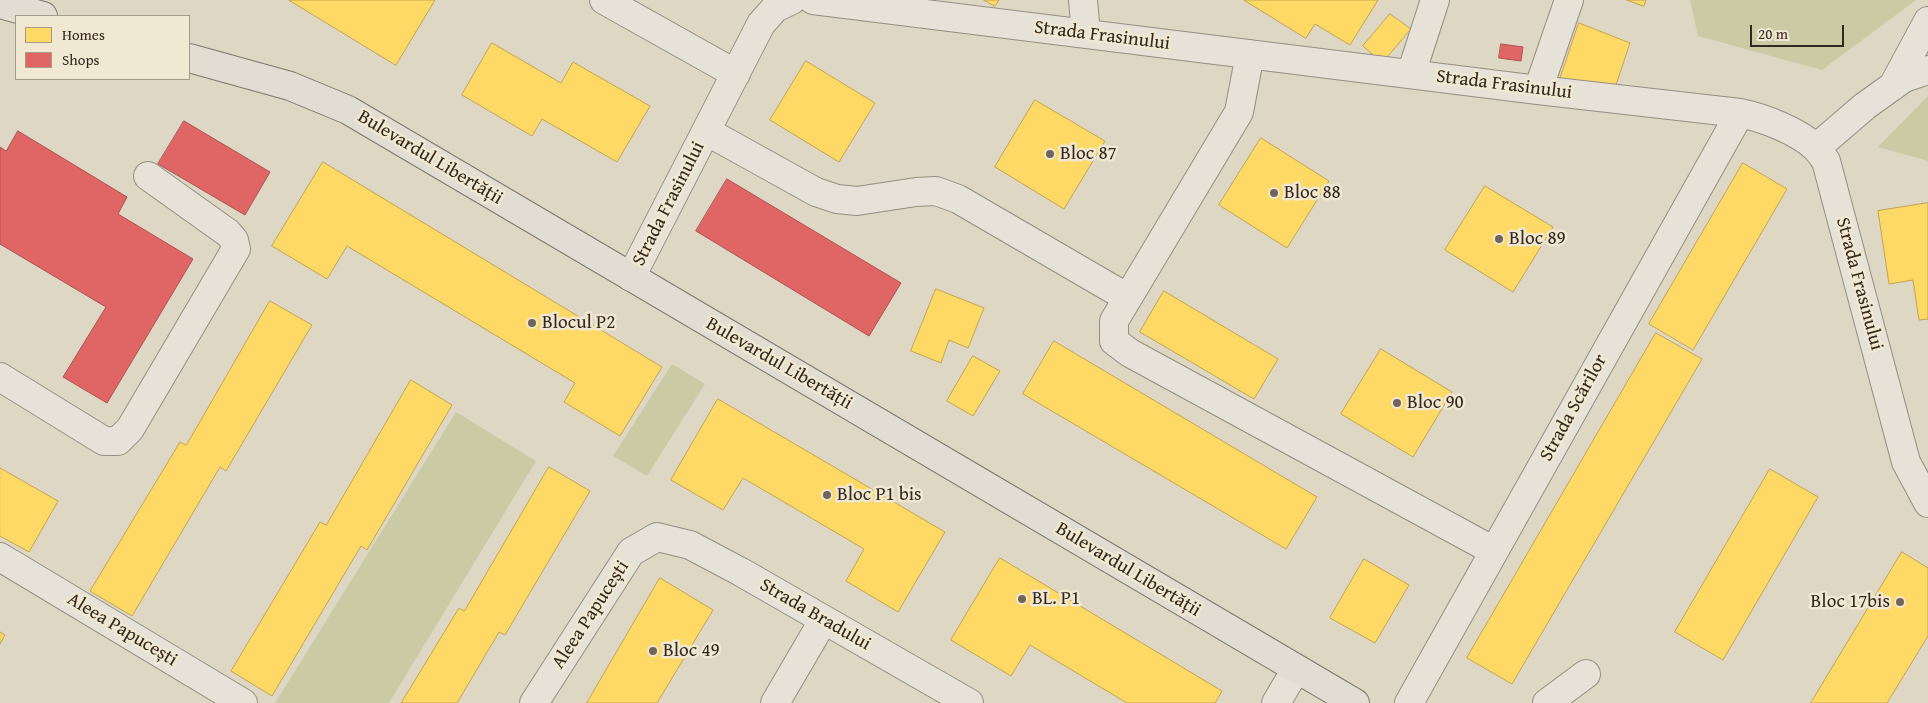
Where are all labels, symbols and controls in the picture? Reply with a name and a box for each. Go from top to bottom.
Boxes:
legend [15,15,190,80]
scale bar [1753,15,1847,47]
street label: Strada Frasinului [1033,16,1171,56]
text: 20 m [1758,23,1788,44]
text: Homes [62,24,105,45]
text: Shops [62,49,99,70]
street label: Strada Frasinului [1435,65,1573,105]
street label: Bulevardul Libertății [353,106,507,210]
street label: Strada Frasinului [628,138,710,270]
place label: Bloc 87 [1060,143,1117,165]
marker: Bloc 87 [1044,148,1056,160]
place label: Bloc 88 [1284,182,1341,204]
marker: Bloc 88 [1268,187,1280,199]
street label: Strada Frasinului [1830,215,1888,353]
place label: Bloc 89 [1509,228,1566,250]
marker: Bloc 89 [1493,233,1505,245]
place label: Blocul P2 [542,312,615,334]
street label: Bulevardul Libertății [702,313,856,415]
marker: Blocul P2 [526,317,538,329]
street label: Strada Scărilor [1535,351,1613,465]
place label: Bloc 90 [1407,392,1464,414]
marker: Bloc 90 [1391,397,1403,409]
place label: Bloc P1 bis [837,484,922,506]
marker: Bloc P1 bis [821,489,833,501]
street label: Bulevardul Libertății [1051,518,1205,622]
street label: Aleea Papucești [548,557,634,673]
street label: Strada Bradului [755,574,875,656]
street label: Aleea Papucești [63,588,181,672]
place label: BL. P1 [1032,588,1080,610]
place label: Bloc 17bis [1811,591,1890,613]
marker: BL. P1 [1016,593,1028,605]
marker: Bloc 17bis [1894,596,1906,608]
place label: Bloc 49 [663,640,720,662]
marker: Bloc 49 [647,645,659,657]

